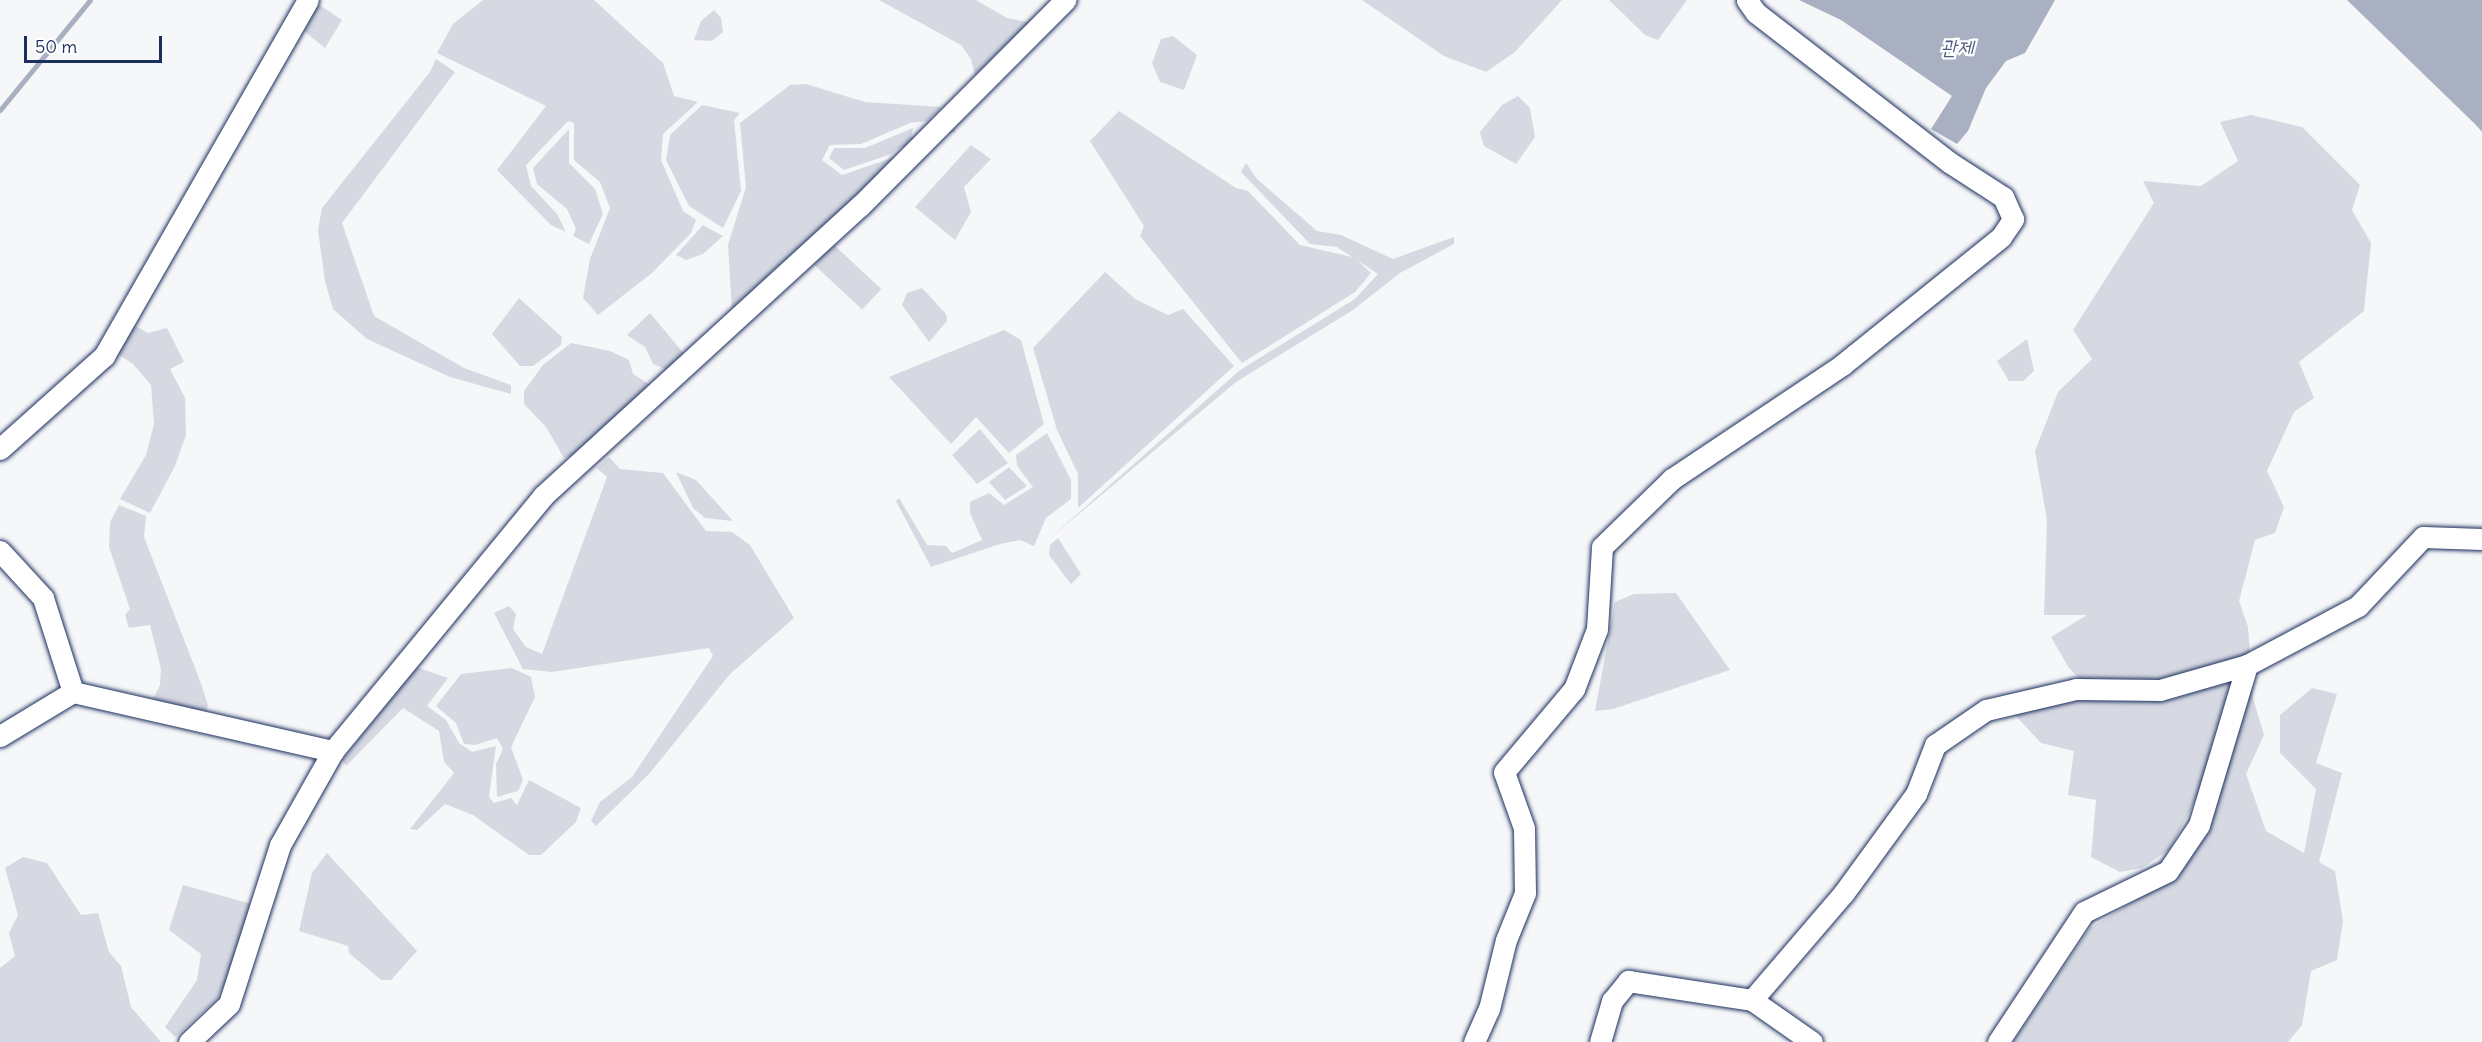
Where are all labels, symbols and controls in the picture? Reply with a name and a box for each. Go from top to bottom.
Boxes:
scale bar [27,24,165,62]
water label: 관제 [1941,34,1973,58]
text: 50 m [35,35,77,58]

